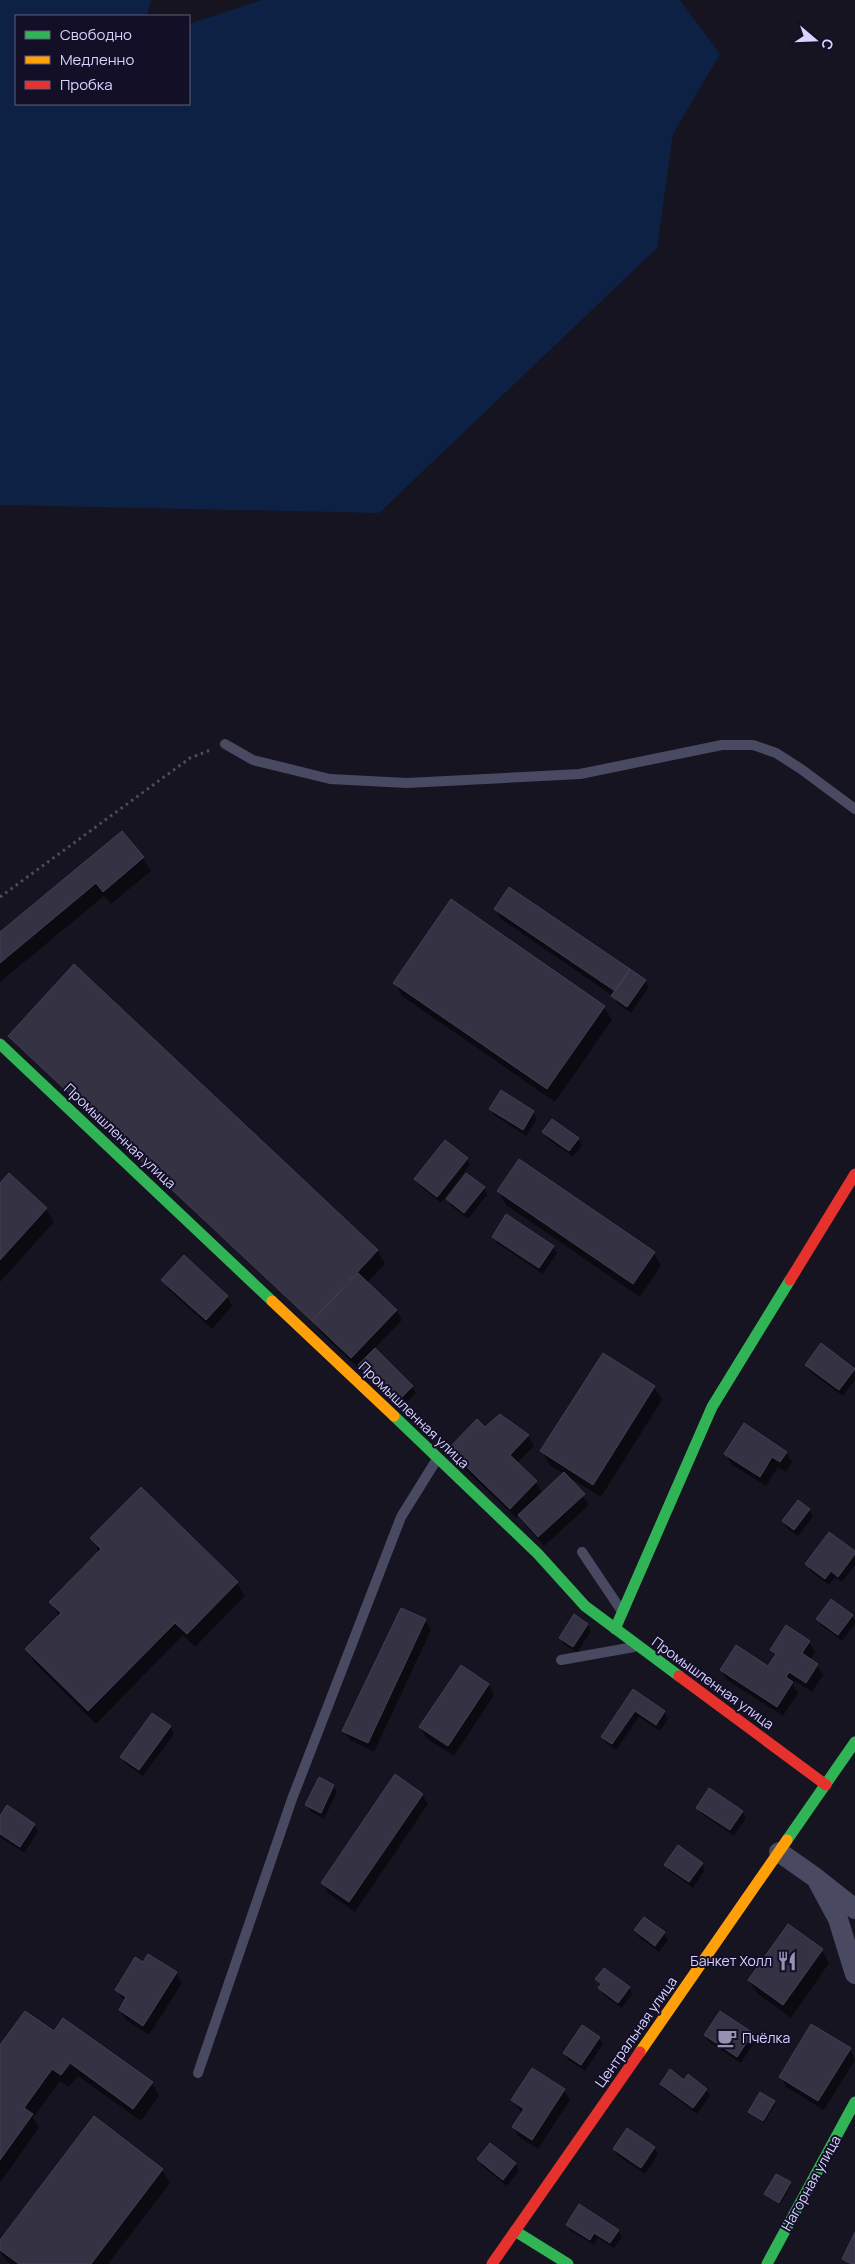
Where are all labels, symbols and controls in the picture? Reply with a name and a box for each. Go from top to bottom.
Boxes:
legend [15,15,190,105]
north arrow [790,15,840,65]
text: Свободно [60,24,132,45]
text: С [817,36,838,52]
text: Медленно [60,49,134,70]
text: Пробка [60,74,113,95]
street label: Промышленная улица [60,1079,180,1193]
street label: Промышленная улица [355,1357,474,1472]
street label: Промышленная улица [648,1632,778,1733]
restaurant icon: Банкет Холл [776,1950,798,1972]
place label: Банкет Холл [690,1951,772,1970]
street label: Центральная улица [590,1973,681,2091]
cafe icon: Пчёлка [716,2027,738,2049]
place label: Пчёлка [742,2028,790,2047]
street label: Нагорная улица [776,2132,845,2234]

